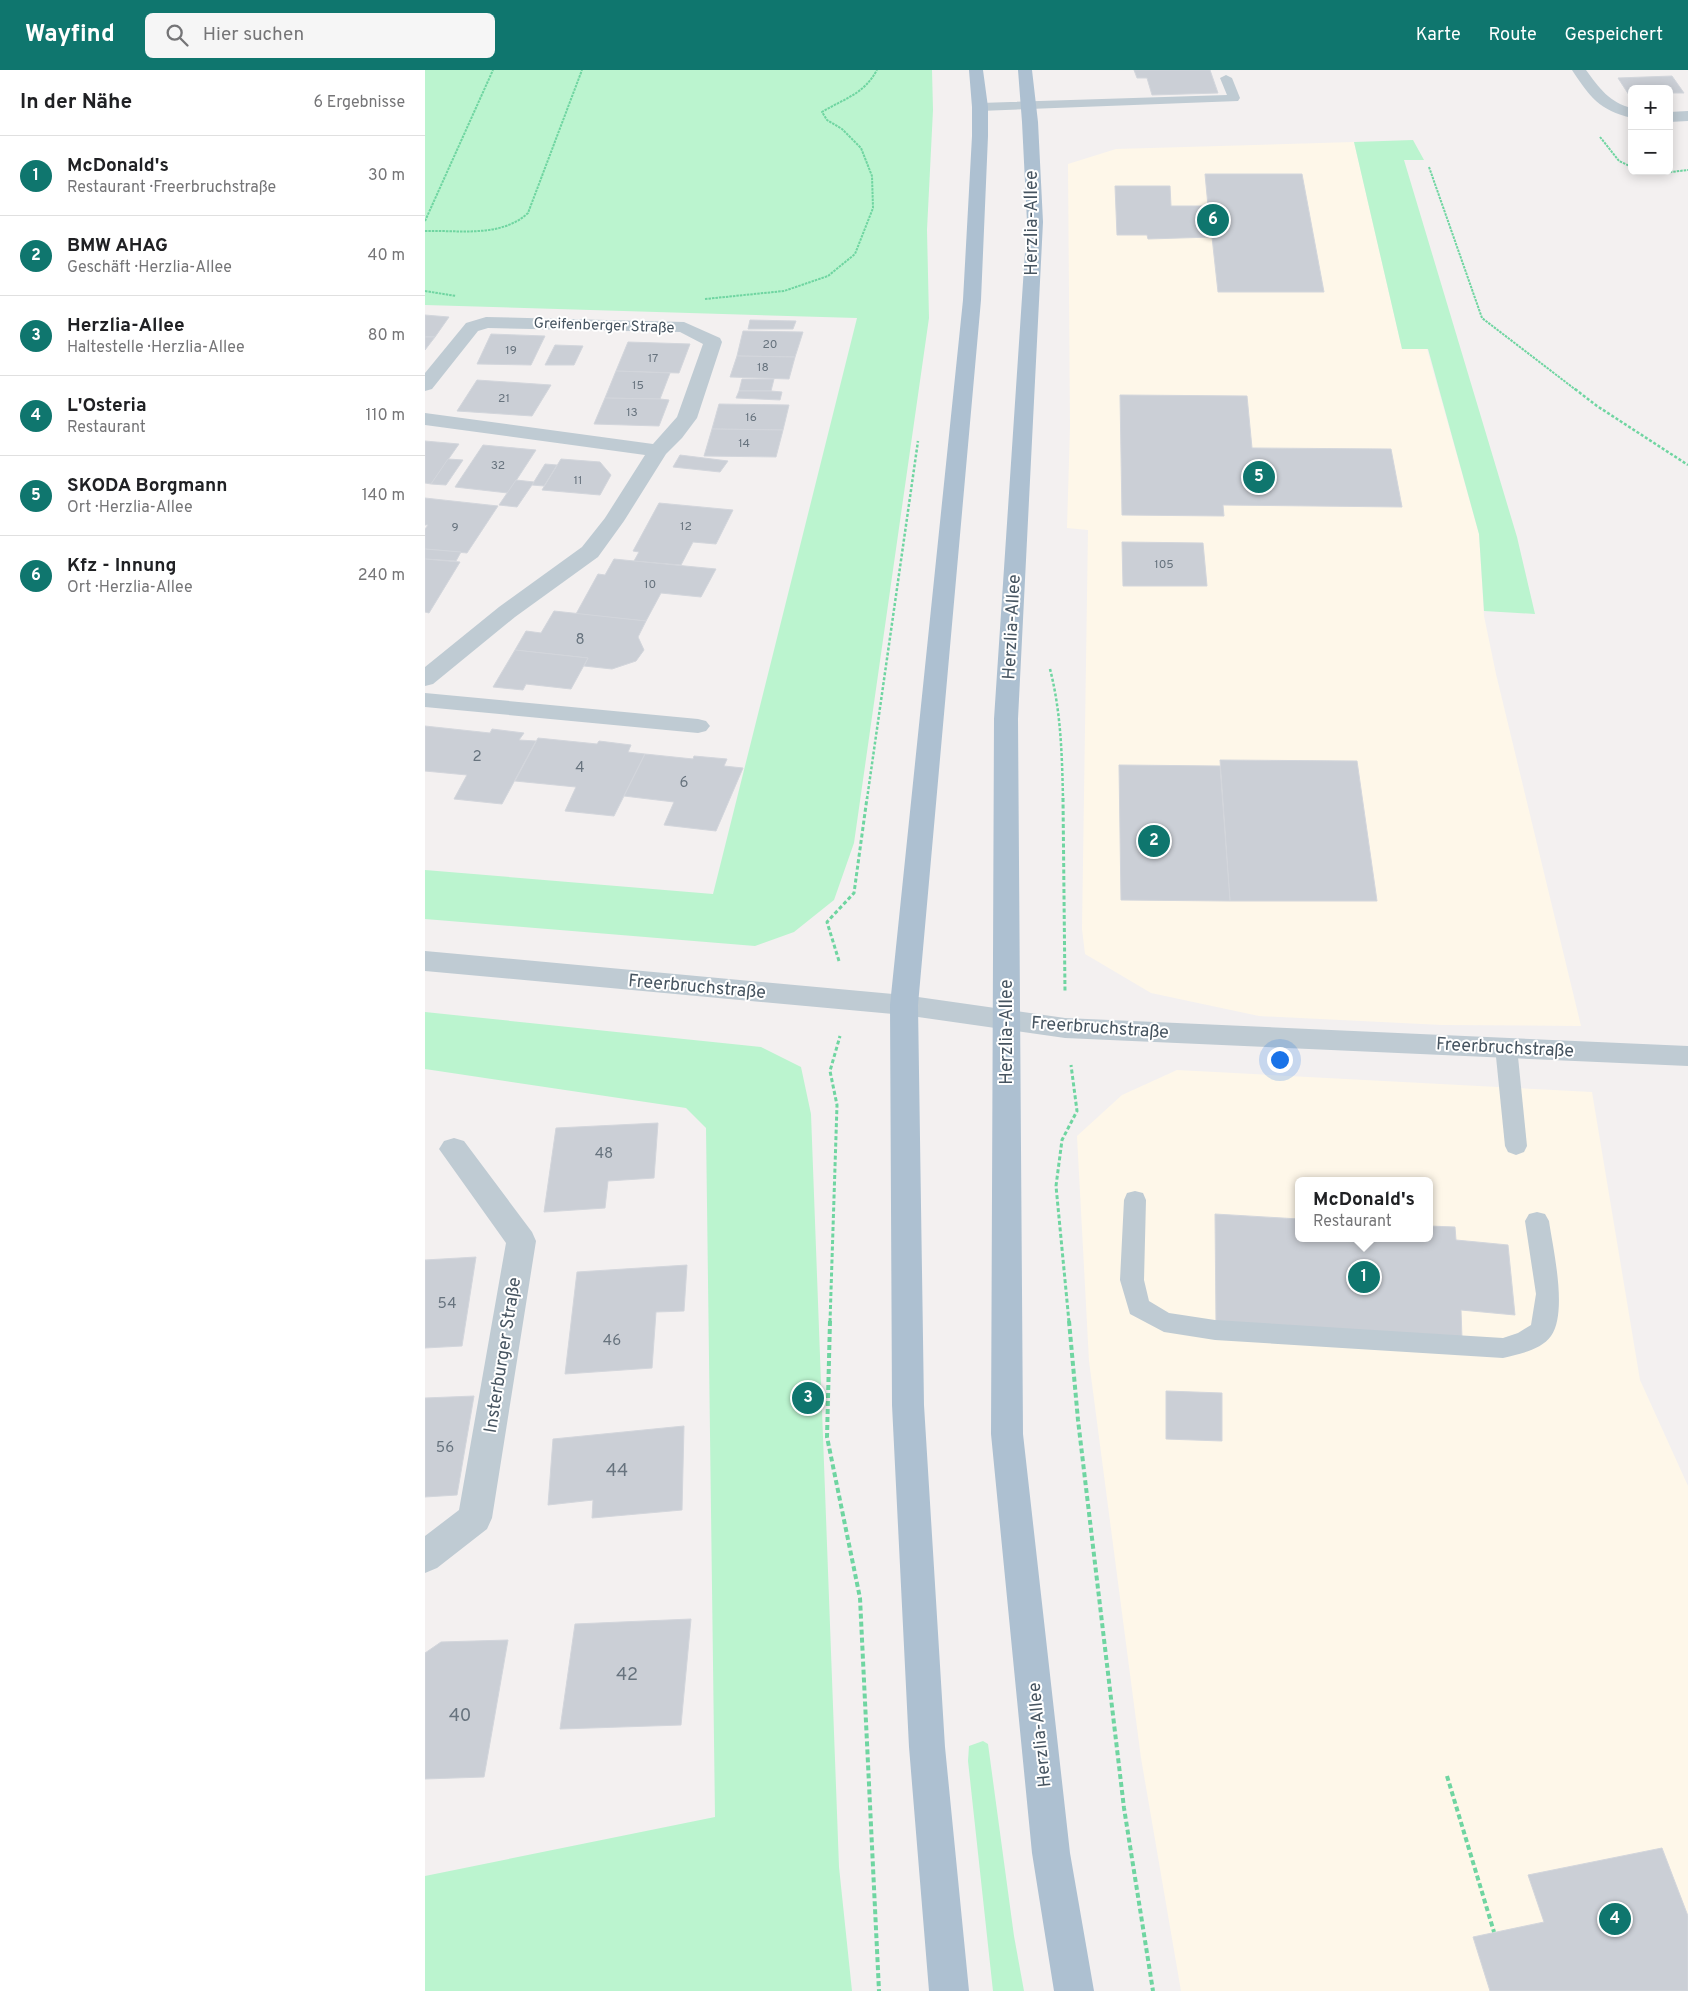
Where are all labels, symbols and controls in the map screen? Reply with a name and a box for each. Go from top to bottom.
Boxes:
search box [145,13,495,58]
text: Wayfind [25,20,115,50]
icon: search [163,21,191,49]
text: Hier suchen [203,23,304,47]
text: Karte [1416,24,1461,47]
text: Route [1489,24,1537,47]
text: Gespeichert [1565,24,1663,47]
map controls [1628,85,1673,175]
button: + [1628,85,1673,130]
text: In der Nähe [20,89,132,116]
text: 6 Ergebnisse [313,93,405,113]
button: − [1628,130,1673,175]
text: McDonald's [67,154,169,178]
text: 1 [33,166,39,186]
text: 30 m [368,166,405,186]
street label: Herzlia-Allee [1021,170,1044,276]
text: Restaurant · Freerbruchstraße [67,178,276,198]
pin: 6 [1197,201,1229,239]
text: BMW AHAG [67,234,168,258]
text: 2 [31,246,41,266]
text: 40 m [367,246,405,266]
text: Geschäft · Herzlia-Allee [67,258,232,278]
text: Herzlia-Allee [67,314,185,338]
street label: Greifenberger Straße [533,315,675,338]
text: 3 [31,326,41,346]
text: 80 m [368,326,405,346]
house number: 20 [762,337,778,353]
text: Haltestelle · Herzlia-Allee [67,338,245,358]
house number: 19 [505,343,517,359]
house number: 17 [648,351,658,367]
house number: 18 [757,360,769,376]
house number: 15 [632,378,644,394]
house number: 21 [498,391,510,407]
text: L'Osteria [67,394,147,418]
house number: 13 [626,405,638,421]
text: 4 [31,406,41,426]
text: 110 m [365,406,405,426]
house number: 16 [745,410,757,426]
text: Restaurant [67,418,146,438]
house number: 14 [738,436,750,452]
house number: 32 [491,458,505,474]
pin: 5 [1243,458,1275,496]
house number: 11 [574,473,582,489]
text: SKODA Borgmann [67,474,228,498]
text: 5 [31,486,41,506]
text: 140 m [362,486,405,506]
text: Ort · Herzlia-Allee [67,498,193,518]
house number: 12 [680,519,692,535]
house number: 9 [451,520,459,536]
text: Kfz - Innung [67,554,177,578]
house number: 105 [1154,557,1174,573]
text: 6 [31,566,41,586]
text: 240 m [358,566,405,586]
street label: Herzlia-Allee [998,574,1027,680]
house number: 10 [644,577,656,593]
text: Ort · Herzlia-Allee [67,578,193,598]
house number: 8 [575,631,585,650]
house number: 2 [472,748,482,767]
house number: 4 [575,759,585,778]
house number: 6 [680,774,689,793]
pin: 2 [1138,822,1170,860]
street label: Freerbruchstraße [627,970,767,1005]
street label: Herzlia-Allee [996,979,1019,1085]
street label: Freerbruchstraße [1030,1012,1170,1045]
street label: Freerbruchstraße [1435,1033,1575,1064]
your location [1267,1047,1293,1073]
house number: 48 [595,1145,613,1164]
popup [1295,1177,1433,1242]
text: McDonald's [1313,1188,1415,1212]
text: Restaurant [1313,1212,1392,1232]
pin: 1 [1348,1258,1380,1296]
street label: Insterburger Straße [480,1276,527,1435]
house number: 54 [438,1295,456,1314]
house number: 46 [603,1332,621,1351]
pin: 3 [792,1379,824,1417]
house number: 56 [436,1439,454,1458]
house number: 44 [606,1460,628,1483]
house number: 42 [616,1664,638,1687]
street label: Herzlia-Allee [1024,1681,1057,1788]
house number: 40 [449,1705,471,1728]
pin: 4 [1599,1900,1631,1938]

